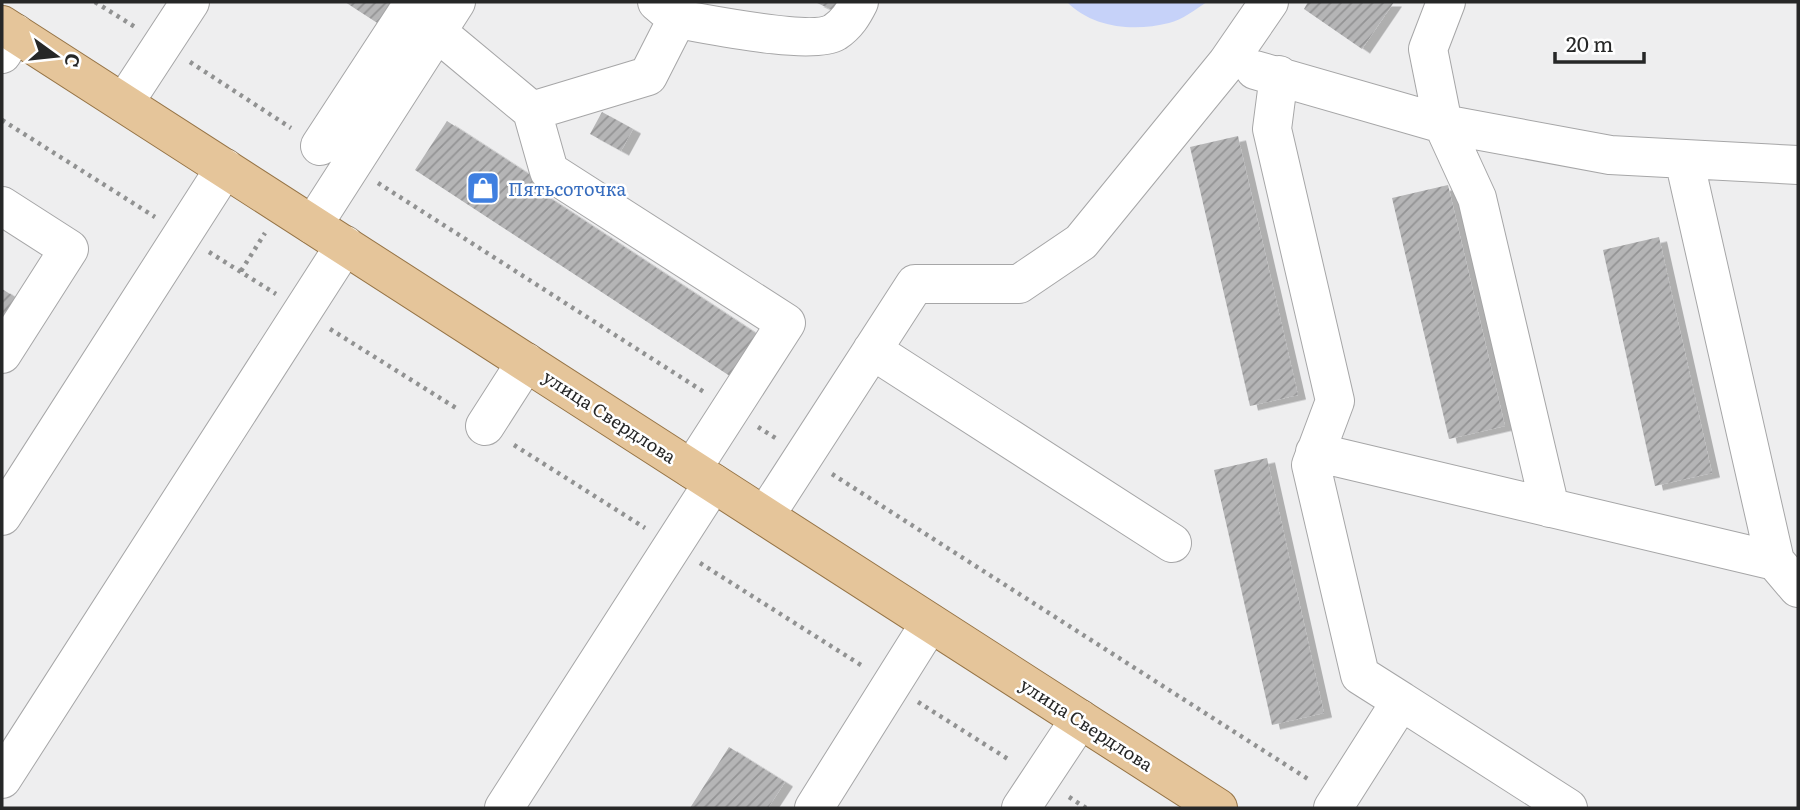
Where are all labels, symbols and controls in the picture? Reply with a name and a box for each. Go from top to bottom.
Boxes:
north arrow [21,21,91,91]
scale bar [1555,21,1644,65]
text: 20 m [1566,27,1613,58]
text: С [58,51,89,71]
shop icon: Пятьсоточка [464,169,502,207]
place label: Пятьсоточка [508,175,627,202]
street label: улица Свердлова [538,363,682,469]
street label: улица Свердлова [1015,671,1159,777]

